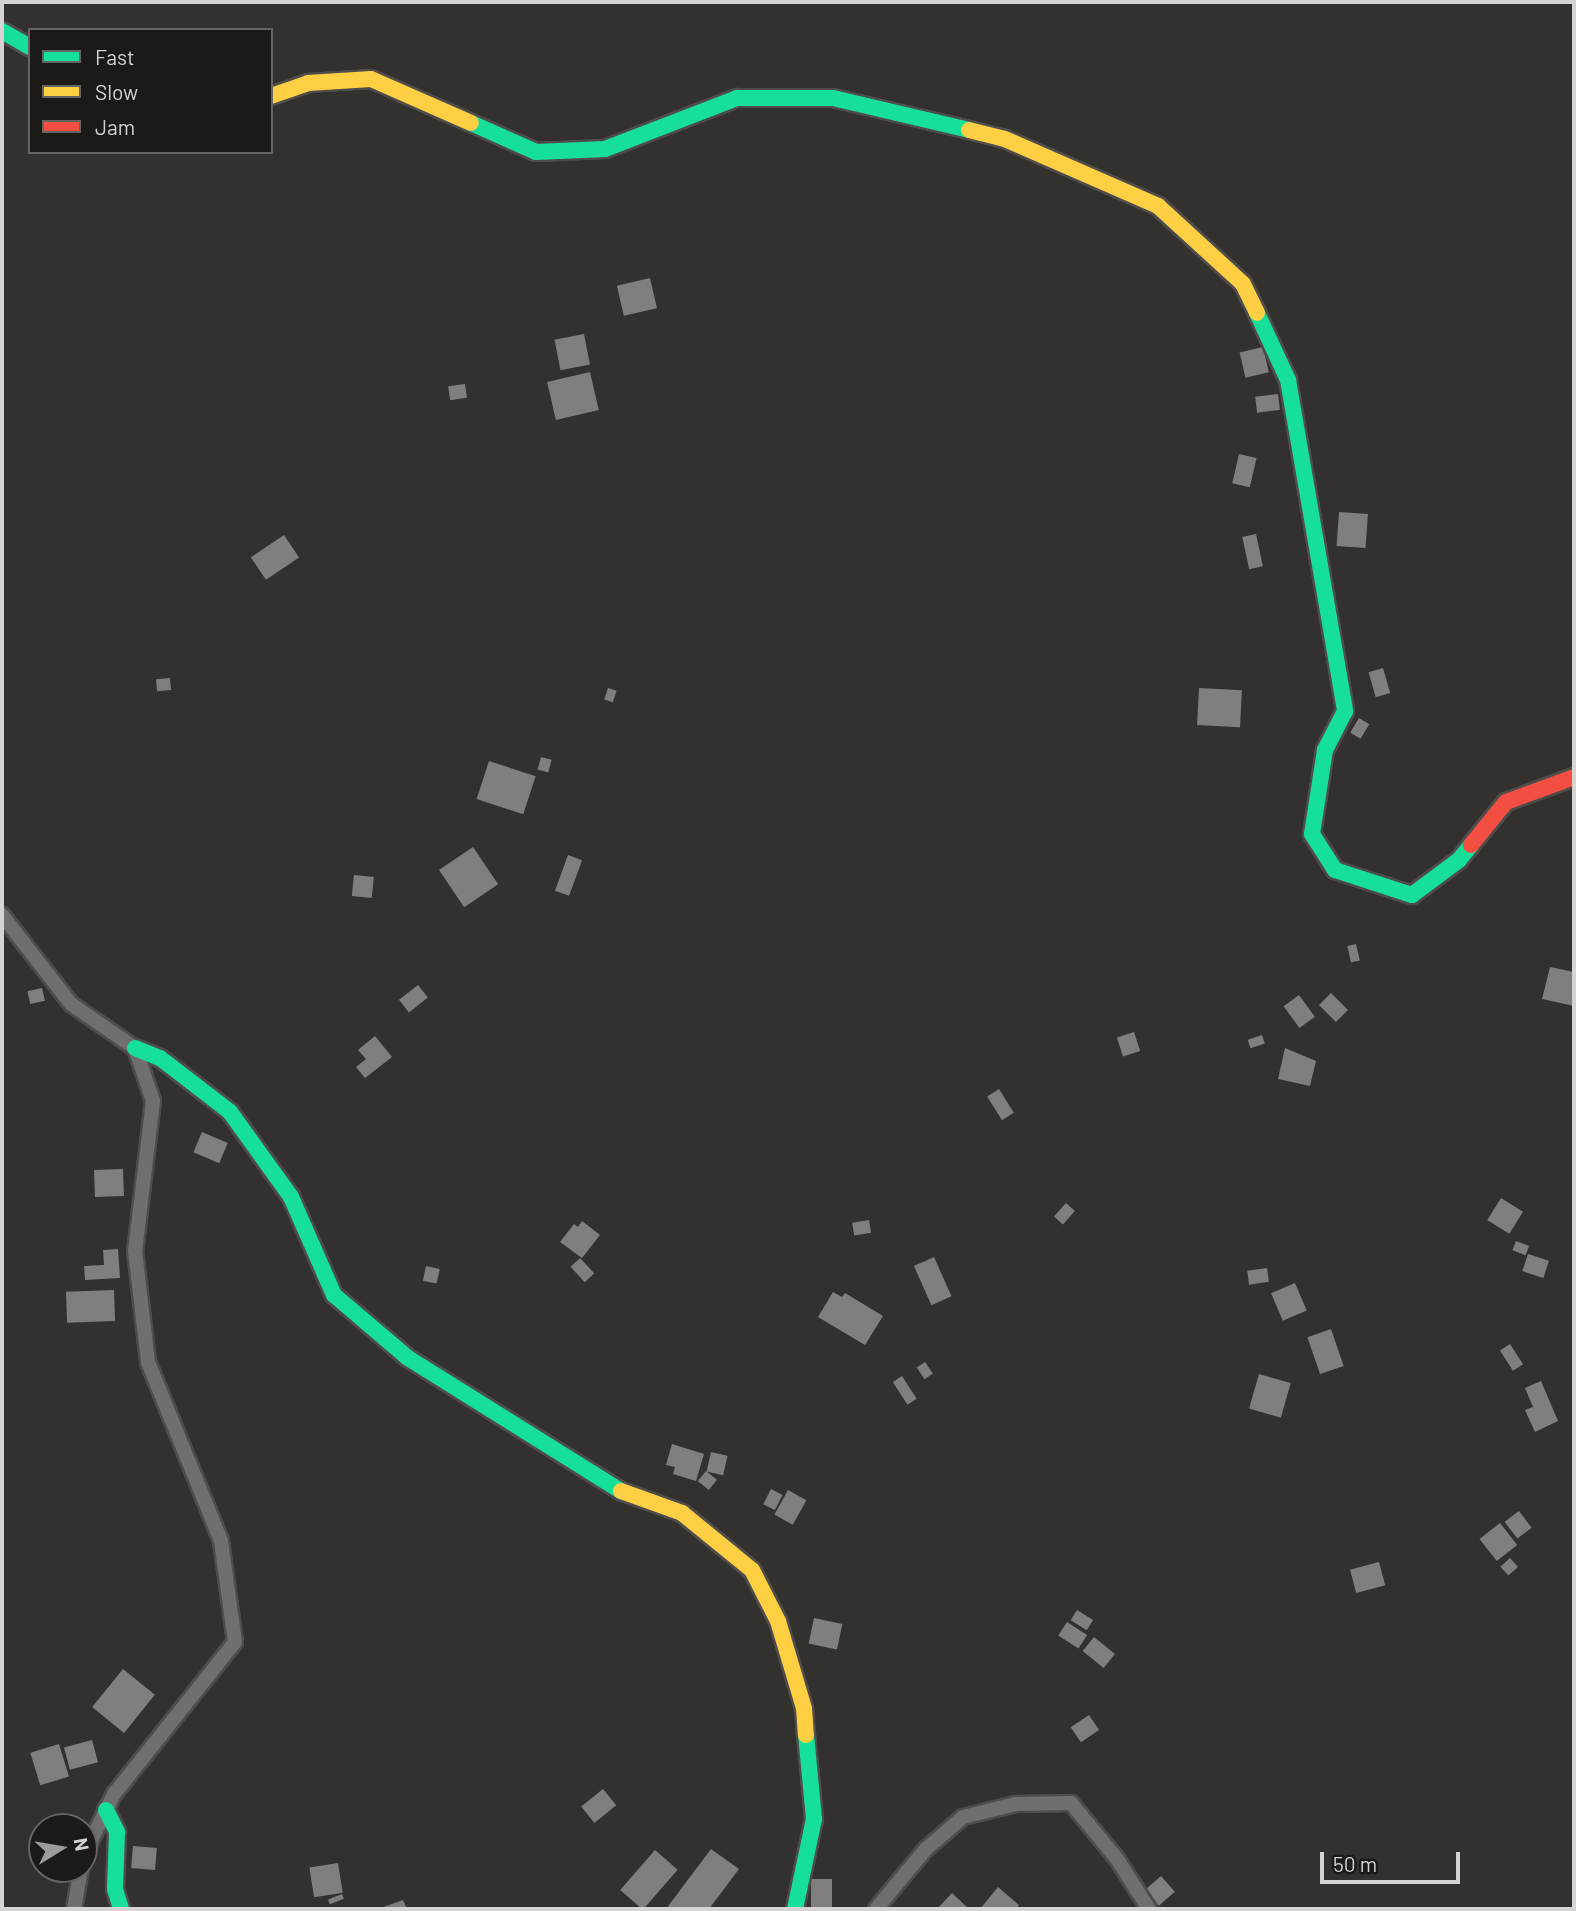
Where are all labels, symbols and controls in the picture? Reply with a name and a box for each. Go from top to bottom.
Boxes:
legend [28,28,273,154]
text: Fast [95,44,135,69]
text: Slow [95,79,138,104]
text: Jam [95,114,135,139]
north arrow [28,1813,98,1883]
text: N [70,1836,95,1853]
scale bar [1324,1838,1464,1882]
text: 50 m [1333,1851,1377,1876]

